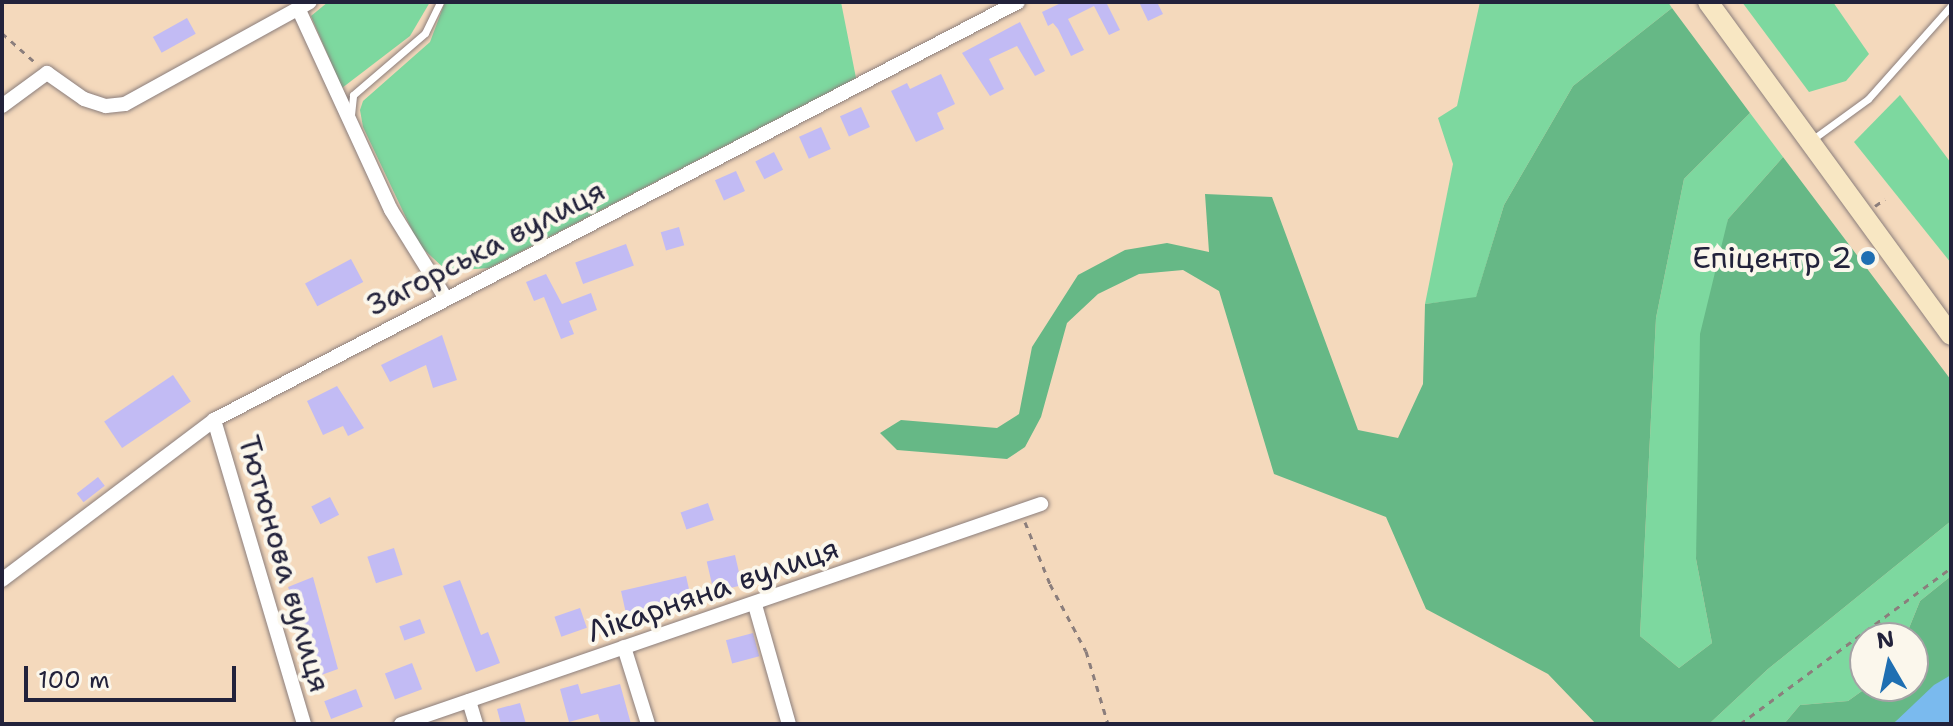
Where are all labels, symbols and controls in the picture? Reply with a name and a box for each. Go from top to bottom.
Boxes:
street label: Загорська вулиця [361,172,611,324]
place label: Епіцентр 2 [1692,240,1852,276]
marker: Епіцентр 2 [1859,249,1877,267]
street label: Тютюнова вулиця [230,431,338,697]
street label: Лікарняна вулиця [583,530,843,650]
north arrow [1849,622,1929,702]
text: N [1875,624,1896,655]
scale bar [28,650,240,700]
text: 100 m [38,664,110,696]

